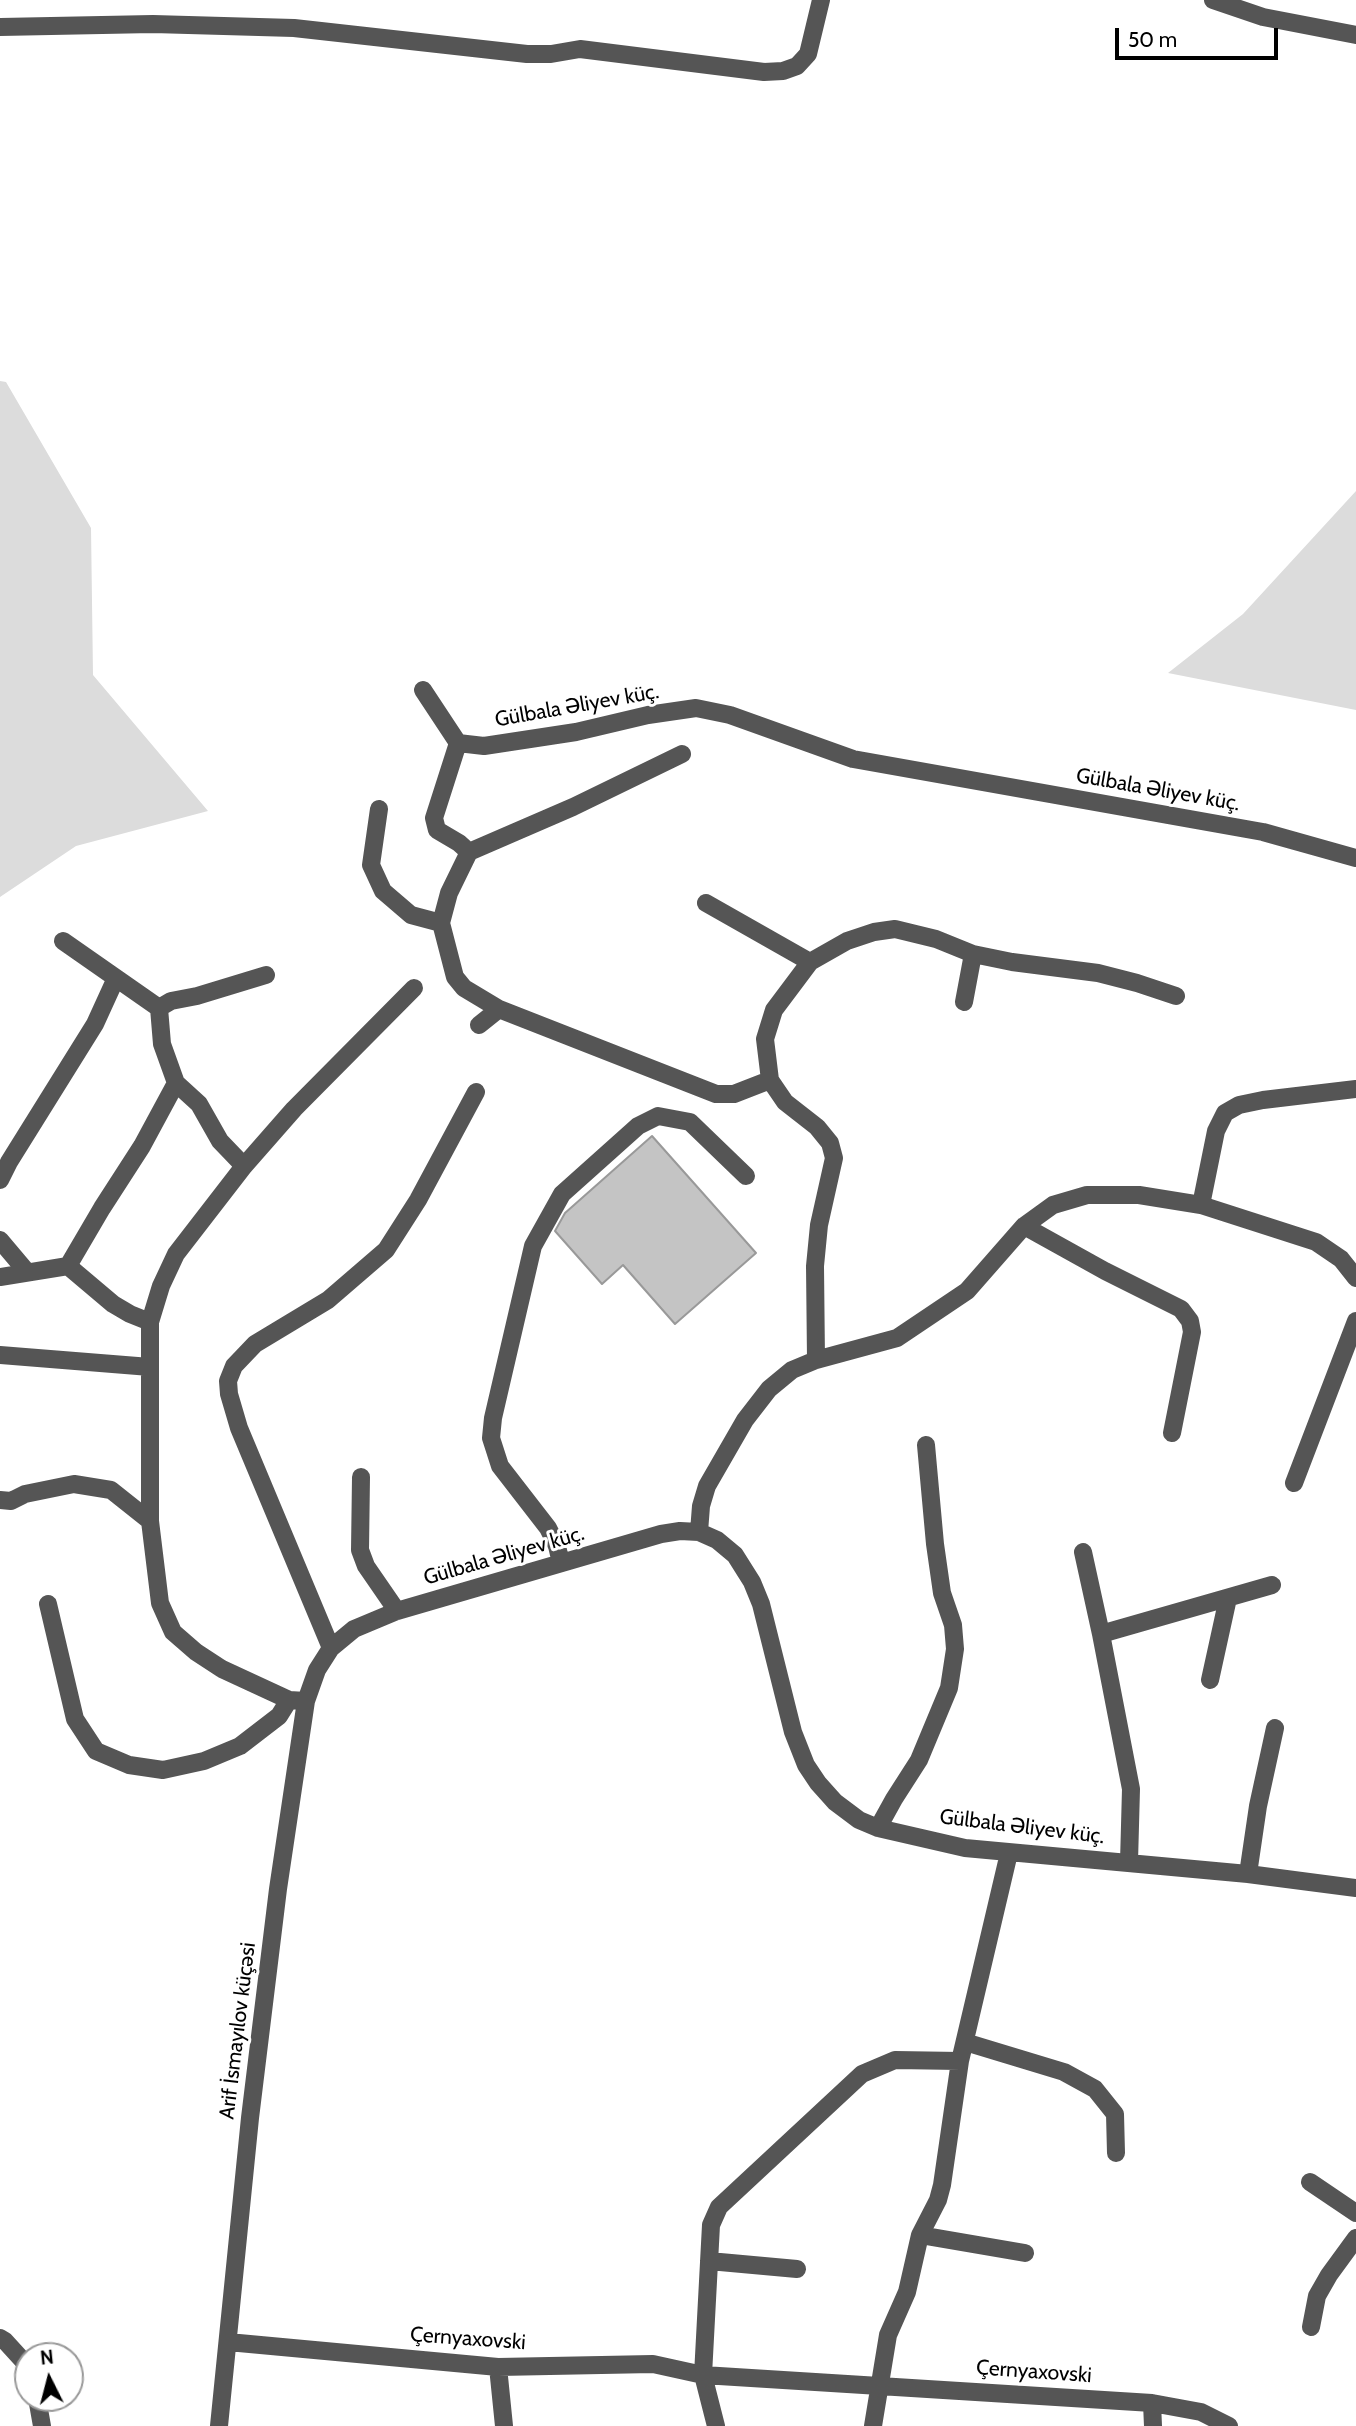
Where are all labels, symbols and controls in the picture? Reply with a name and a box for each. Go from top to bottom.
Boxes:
scale bar [1118,14,1281,58]
text: 50 m [1128,27,1177,52]
street label: Gülbala Əliyev küç. [493,679,661,733]
street label: Gülbala Əliyev küç. [1074,763,1242,817]
street label: Gülbala Əliyev küç. [421,1521,587,1591]
street label: Gülbala Əliyev küç. [938,1804,1106,1850]
street label: Arif İsmayılov küçəsi [215,1941,261,2121]
street label: Çernyaxovski [409,2322,527,2356]
north arrow [14,2342,84,2412]
text: N [39,2345,55,2370]
street label: Çernyaxovski [975,2355,1093,2389]

